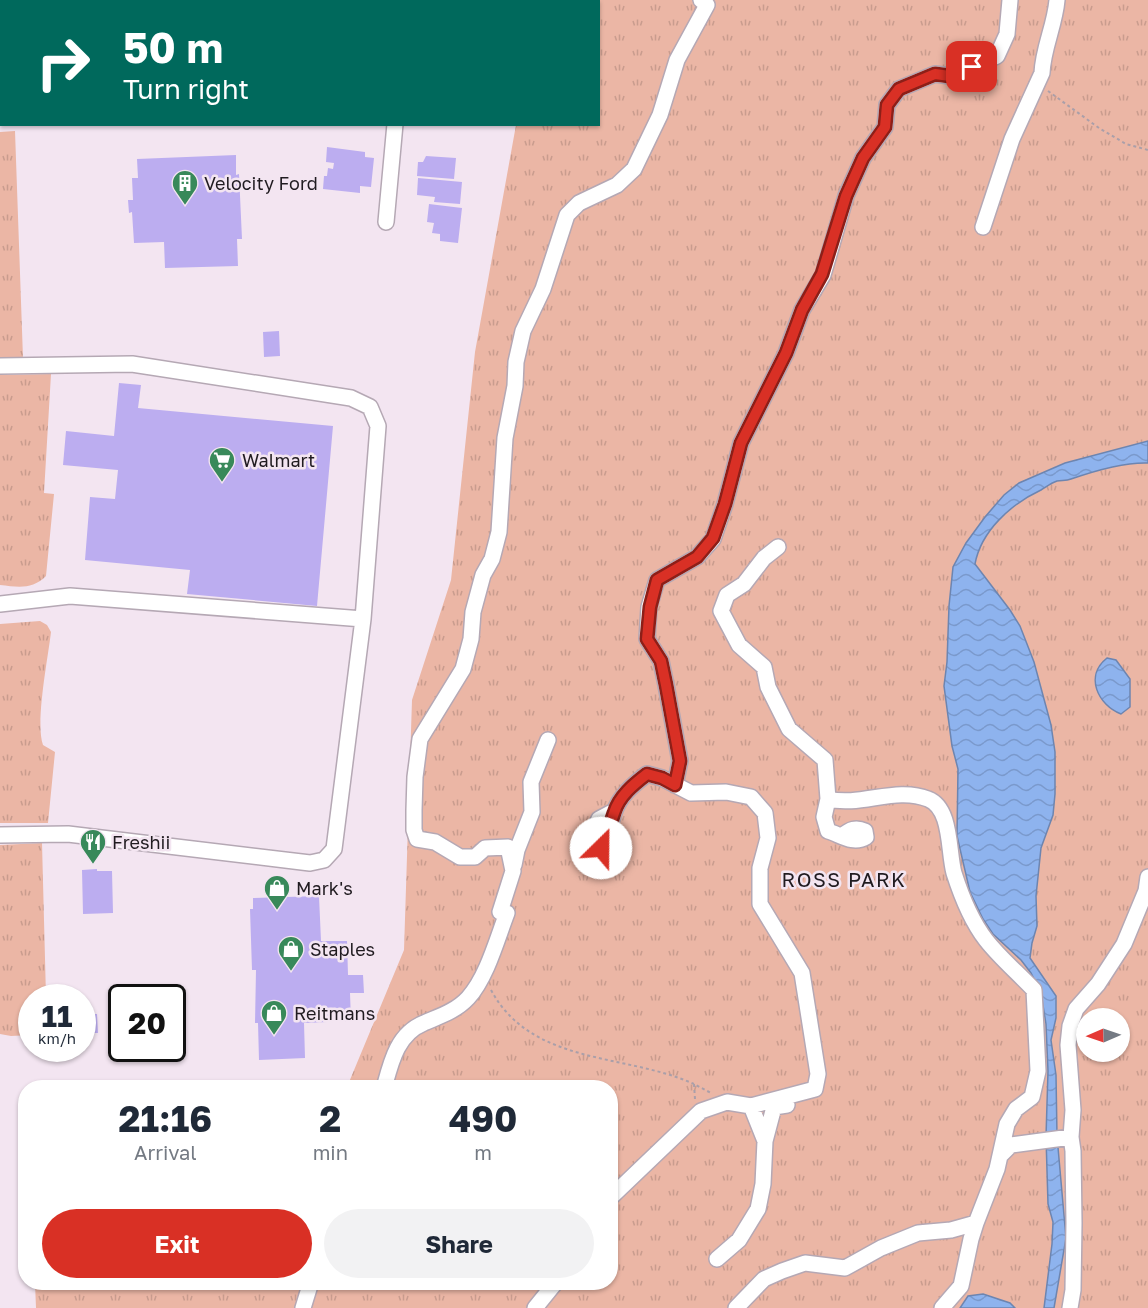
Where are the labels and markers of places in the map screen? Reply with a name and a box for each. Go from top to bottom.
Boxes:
pin [946,41,997,92]
building icon: Velocity Ford [170,168,200,206]
place label: Velocity Ford [204,172,318,194]
supermarket icon: Walmart [207,445,237,483]
place label: Walmart [242,449,315,471]
restaurant icon: Freshii [78,827,108,865]
place label: Freshii [112,831,170,853]
shop icon: Mark's [262,873,292,911]
place label: Mark's [296,877,353,899]
shop icon: Staples [276,934,306,972]
place label: Staples [310,938,375,960]
shop icon: Reitmans [259,998,289,1036]
place label: Reitmans [294,1002,375,1024]

